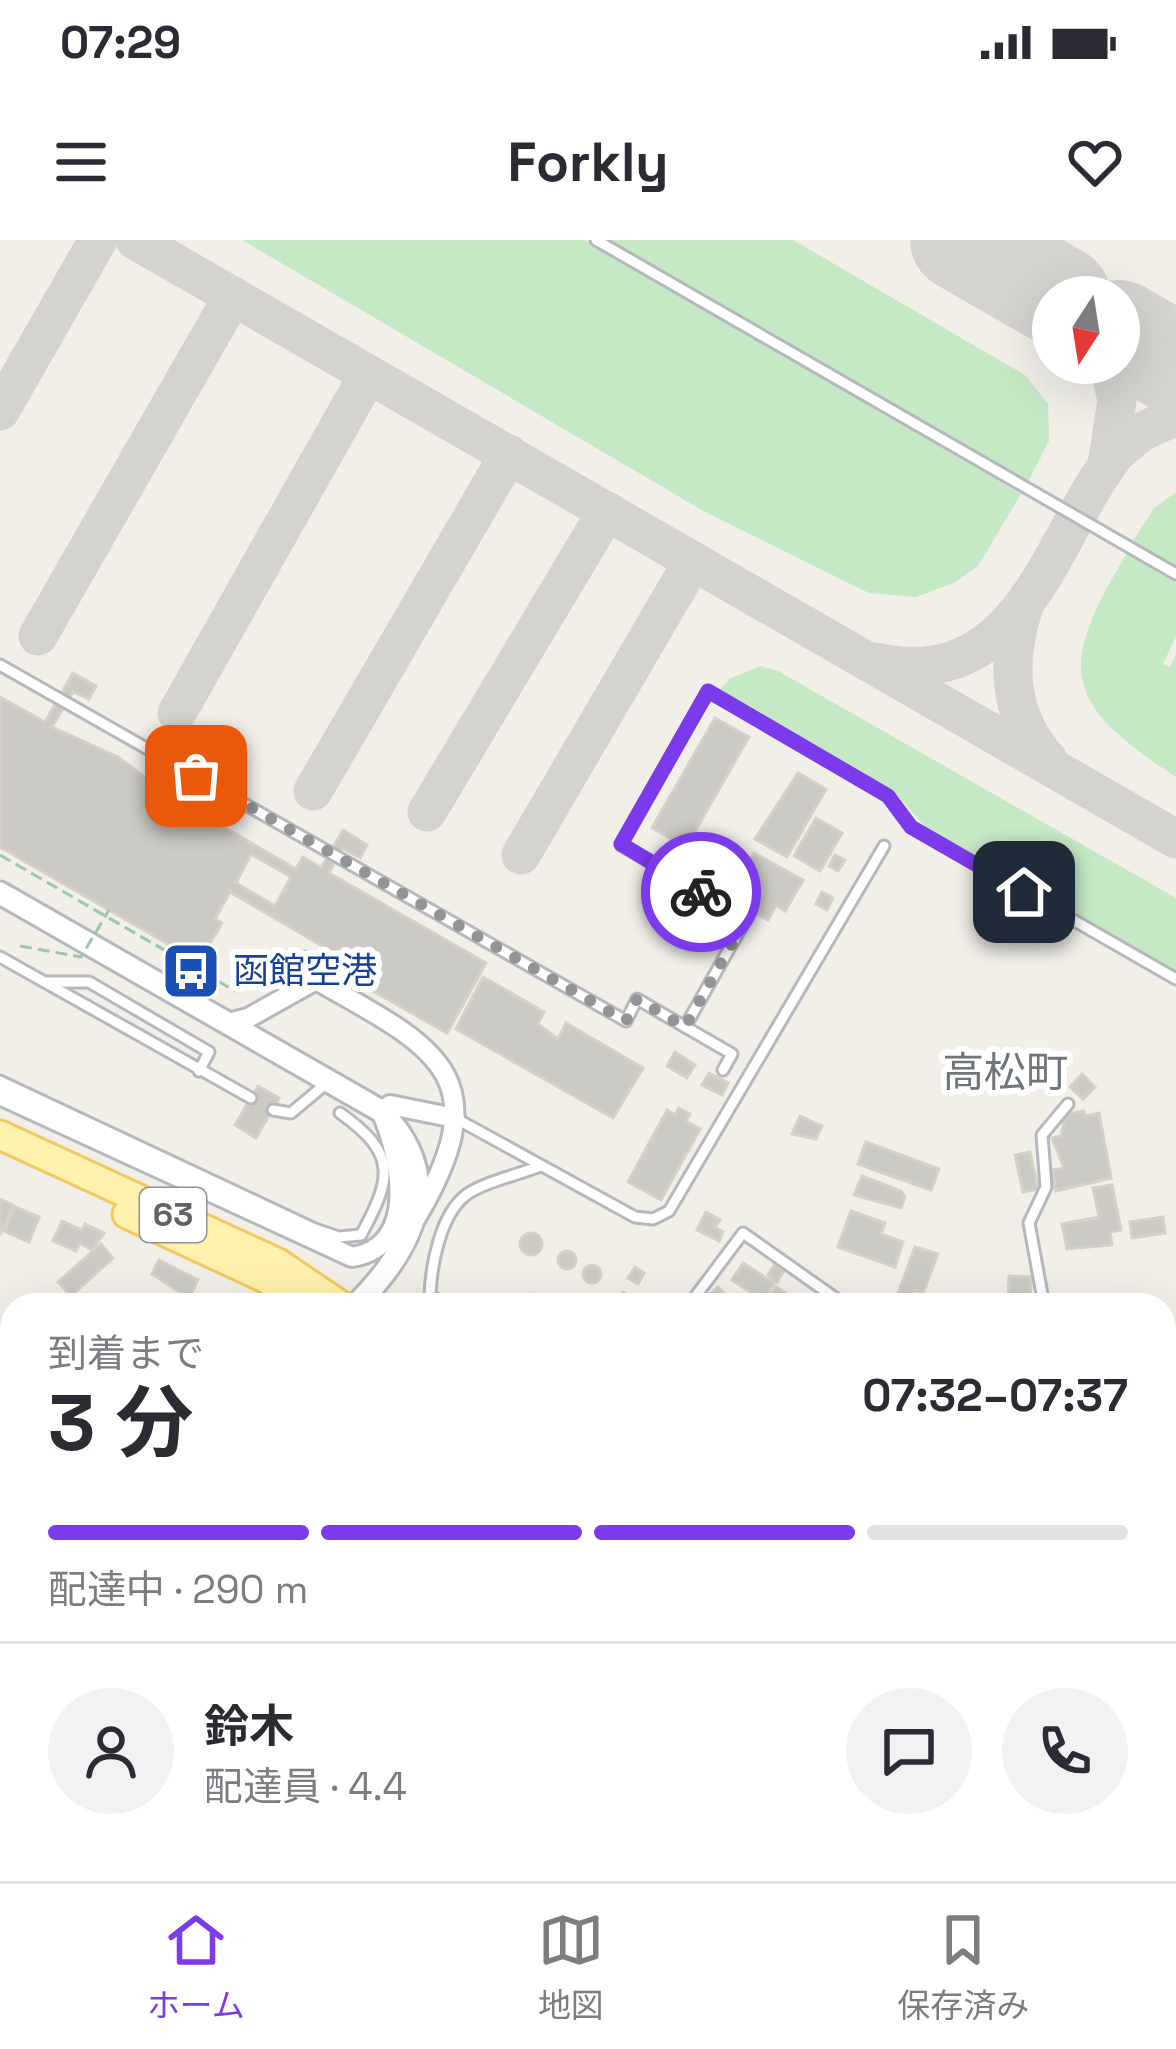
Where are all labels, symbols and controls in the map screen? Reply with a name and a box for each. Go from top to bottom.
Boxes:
text: 07:29 [60,14,181,71]
text: Forkly [507,128,669,197]
icon: menu [48,129,114,195]
icon: heart [1062,129,1128,195]
north arrow [1032,276,1140,384]
map controls [1032,276,1140,384]
pin [145,725,247,827]
icon: bag [163,743,229,809]
courier [641,832,761,952]
pin [973,841,1075,943]
icon: bike [668,859,734,925]
icon: home [991,859,1057,925]
bus stop icon: 函館空港 [160,940,222,1002]
place label: 函館空港 [233,948,377,994]
district label: 高松町 [942,1046,1068,1099]
road number: 63 [140,1188,206,1242]
text: 到着まで [48,1329,204,1378]
text: 07:32–07:37 [862,1367,1128,1424]
text: 3 分 [48,1373,193,1473]
text: 配達中 · 290 m [48,1565,308,1614]
button: person [48,1688,174,1814]
button: chat [846,1688,972,1814]
button: phone [1002,1688,1128,1814]
text: 鈴木 [204,1698,294,1755]
text: 配達員 · 4.4 [204,1762,407,1811]
tab: ホーム [147,1907,245,2027]
tab: 地図 [538,1907,604,2027]
tab: 保存済み [897,1907,1029,2027]

